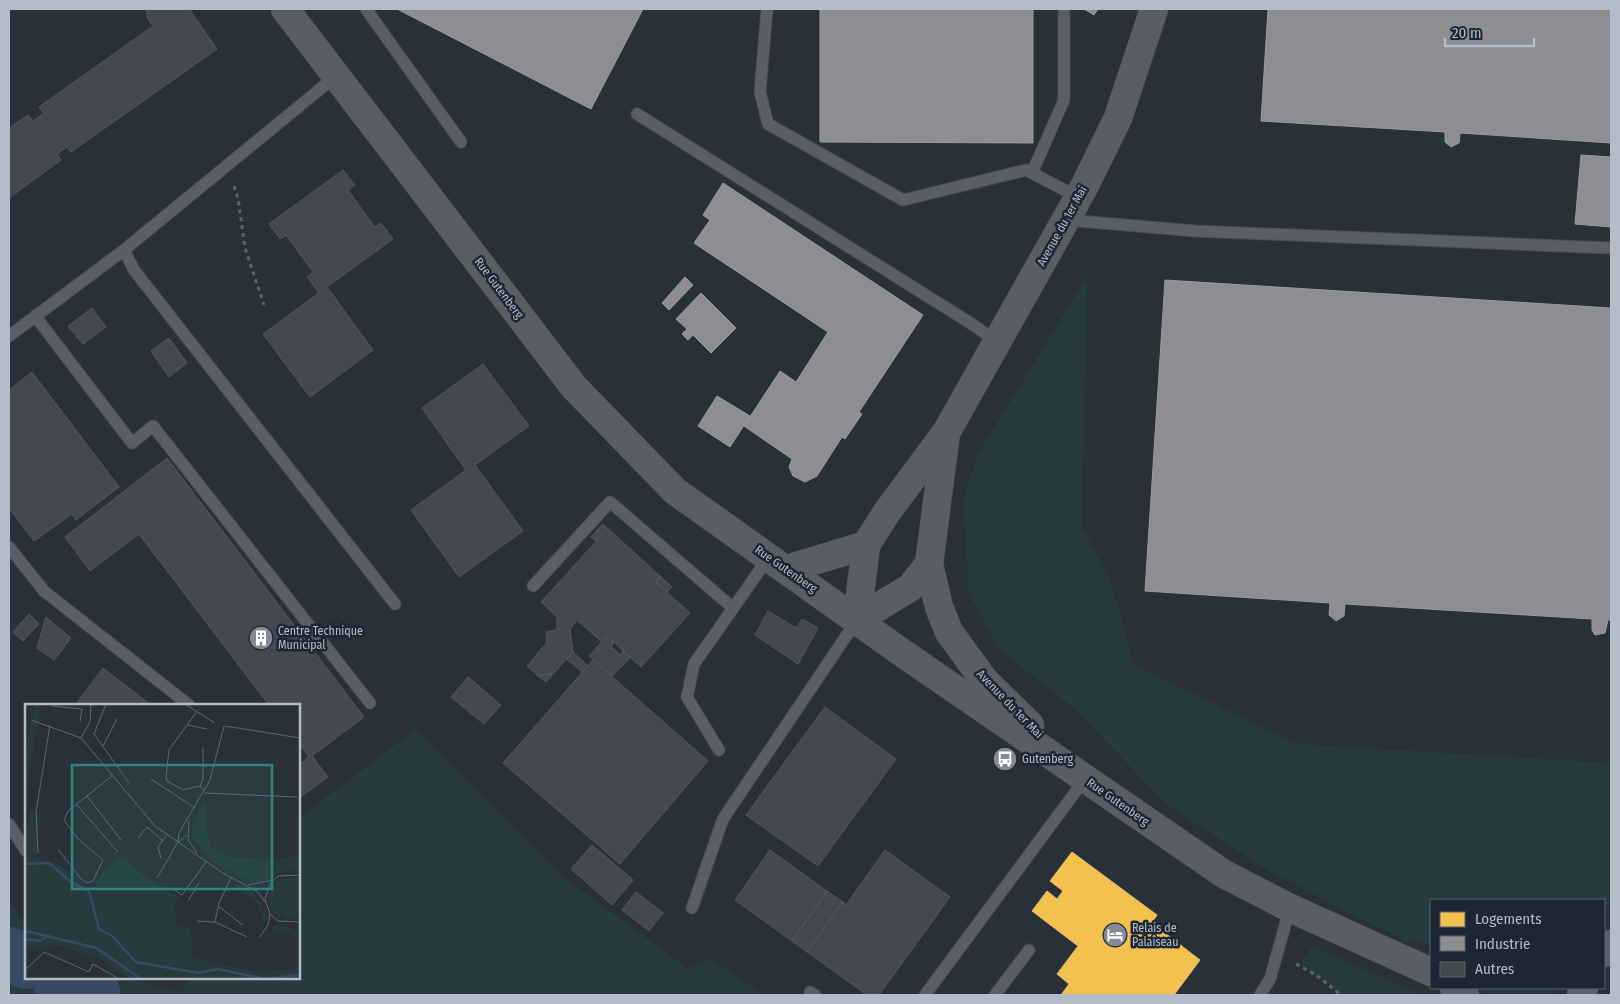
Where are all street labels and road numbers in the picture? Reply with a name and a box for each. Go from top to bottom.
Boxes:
street label: Avenue du 1er Mai [1034,183,1090,269]
street label: Rue Gutenberg [472,255,527,322]
street label: Rue Gutenberg [752,542,820,596]
street label: Avenue du 1er Mai [974,667,1046,741]
street label: Rue Gutenberg [1084,775,1152,829]

